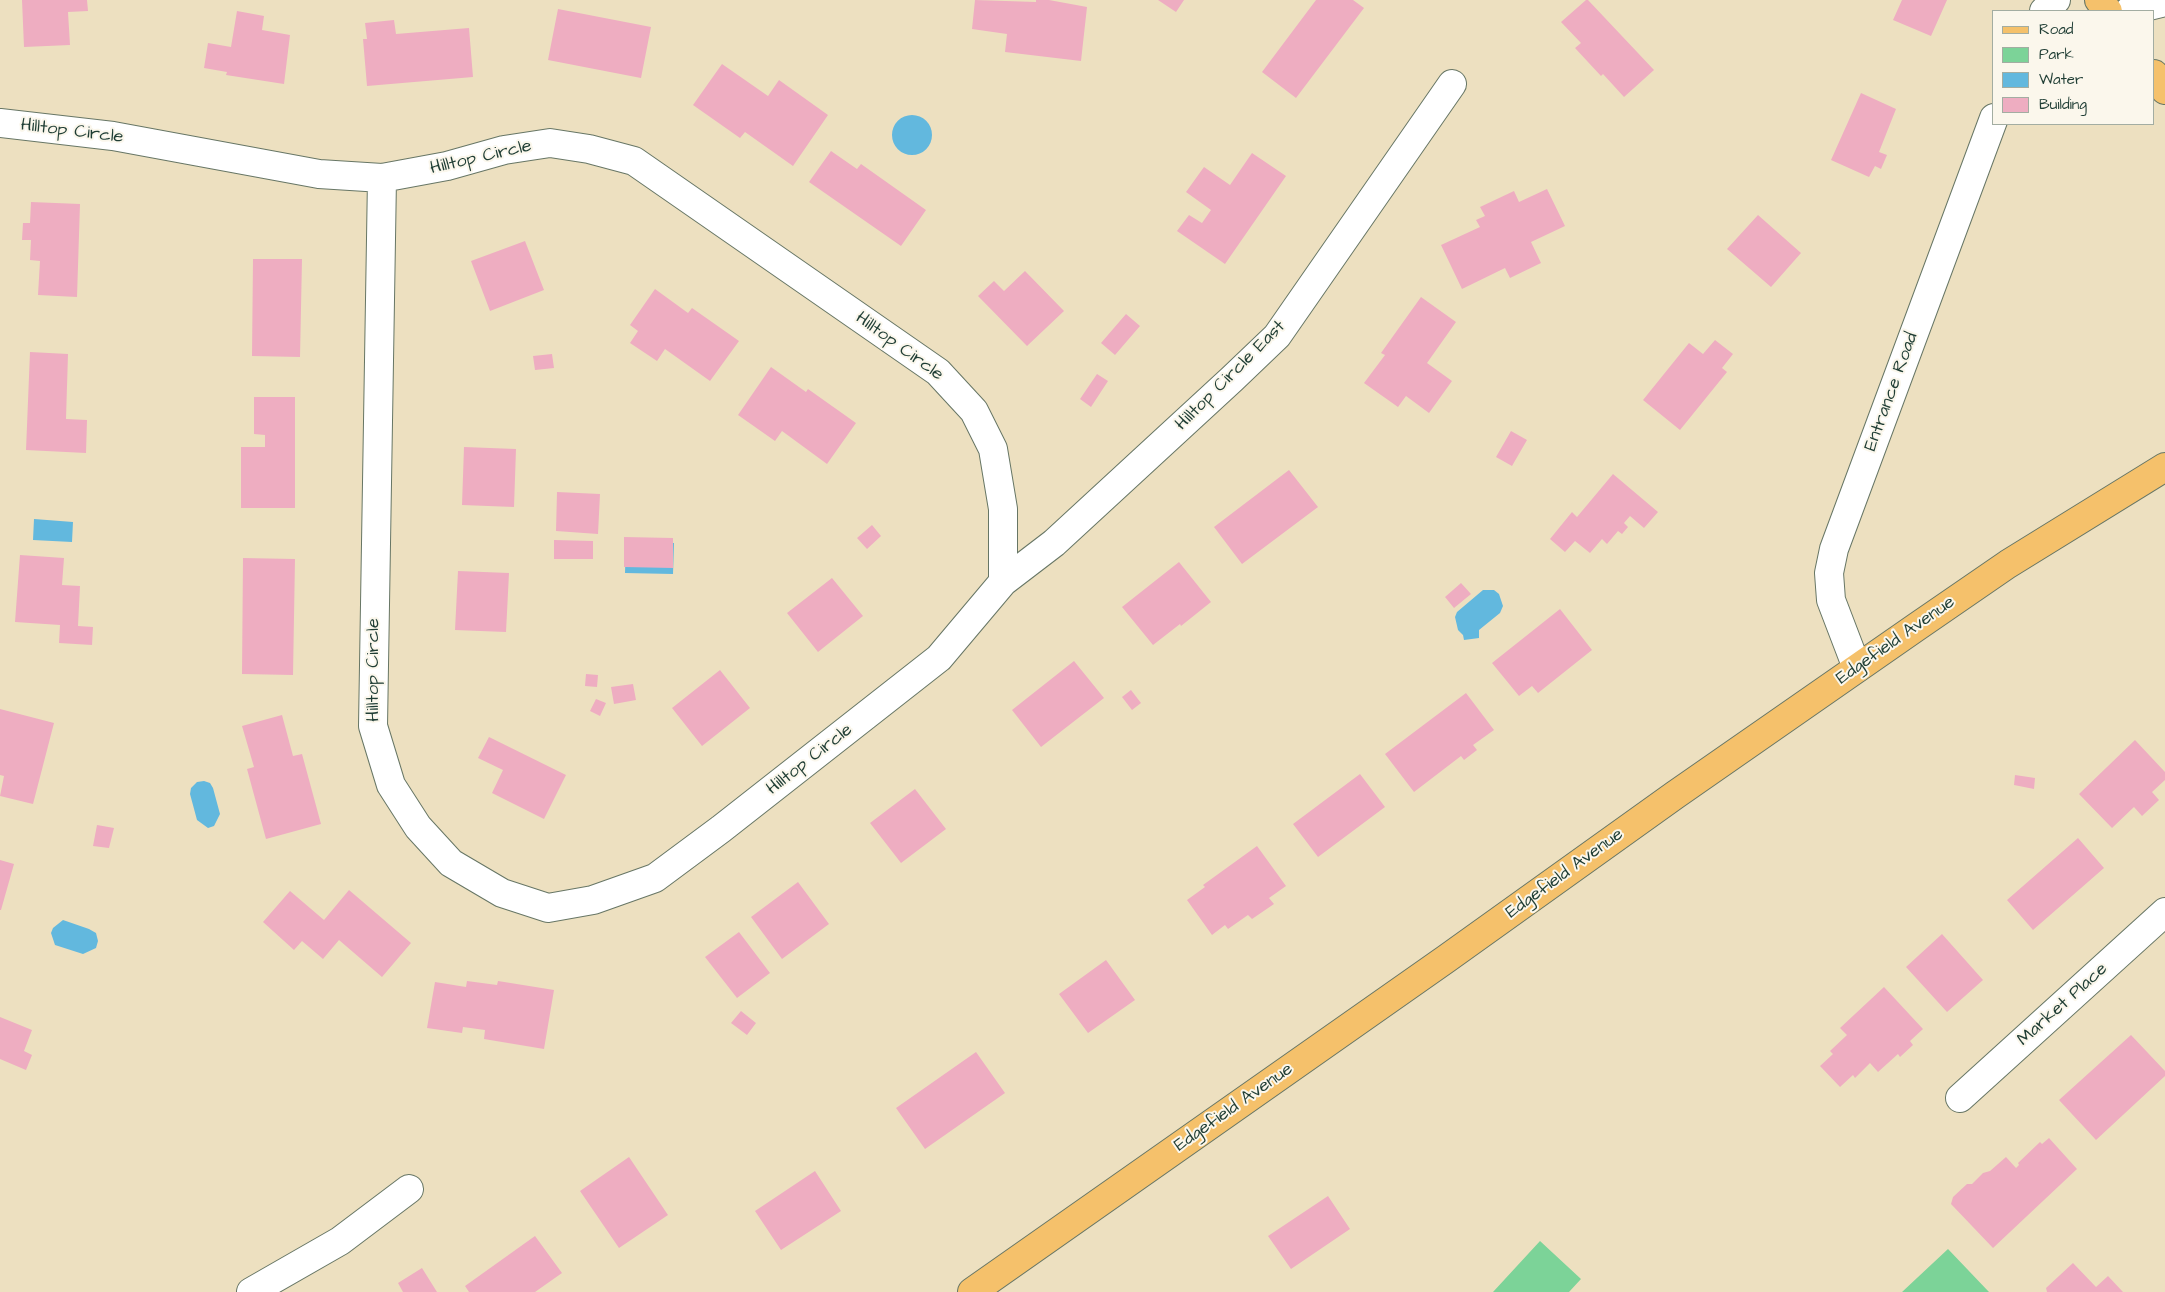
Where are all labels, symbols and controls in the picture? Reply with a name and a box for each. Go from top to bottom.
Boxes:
legend [1992,10,2155,125]
text: Road [2039,19,2073,40]
text: Park [2039,44,2074,65]
text: Water [2039,69,2083,90]
text: Building [2039,94,2087,115]
street label: Hilltop Circle [19,115,125,149]
street label: Hilltop Circle [428,136,534,180]
street label: Hilltop Circle [851,308,947,386]
street label: Hilltop Circle East [1172,317,1290,435]
street label: Entrance Road [1861,330,1923,454]
street label: Edgefield Avenue [1833,592,1959,690]
street label: Hilltop Circle [363,618,385,722]
street label: Hilltop Circle [763,720,857,800]
street label: Edgefield Avenue [1502,824,1628,924]
street label: Market Place [2013,959,2113,1051]
street label: Edgefield Avenue [1171,1059,1297,1157]

